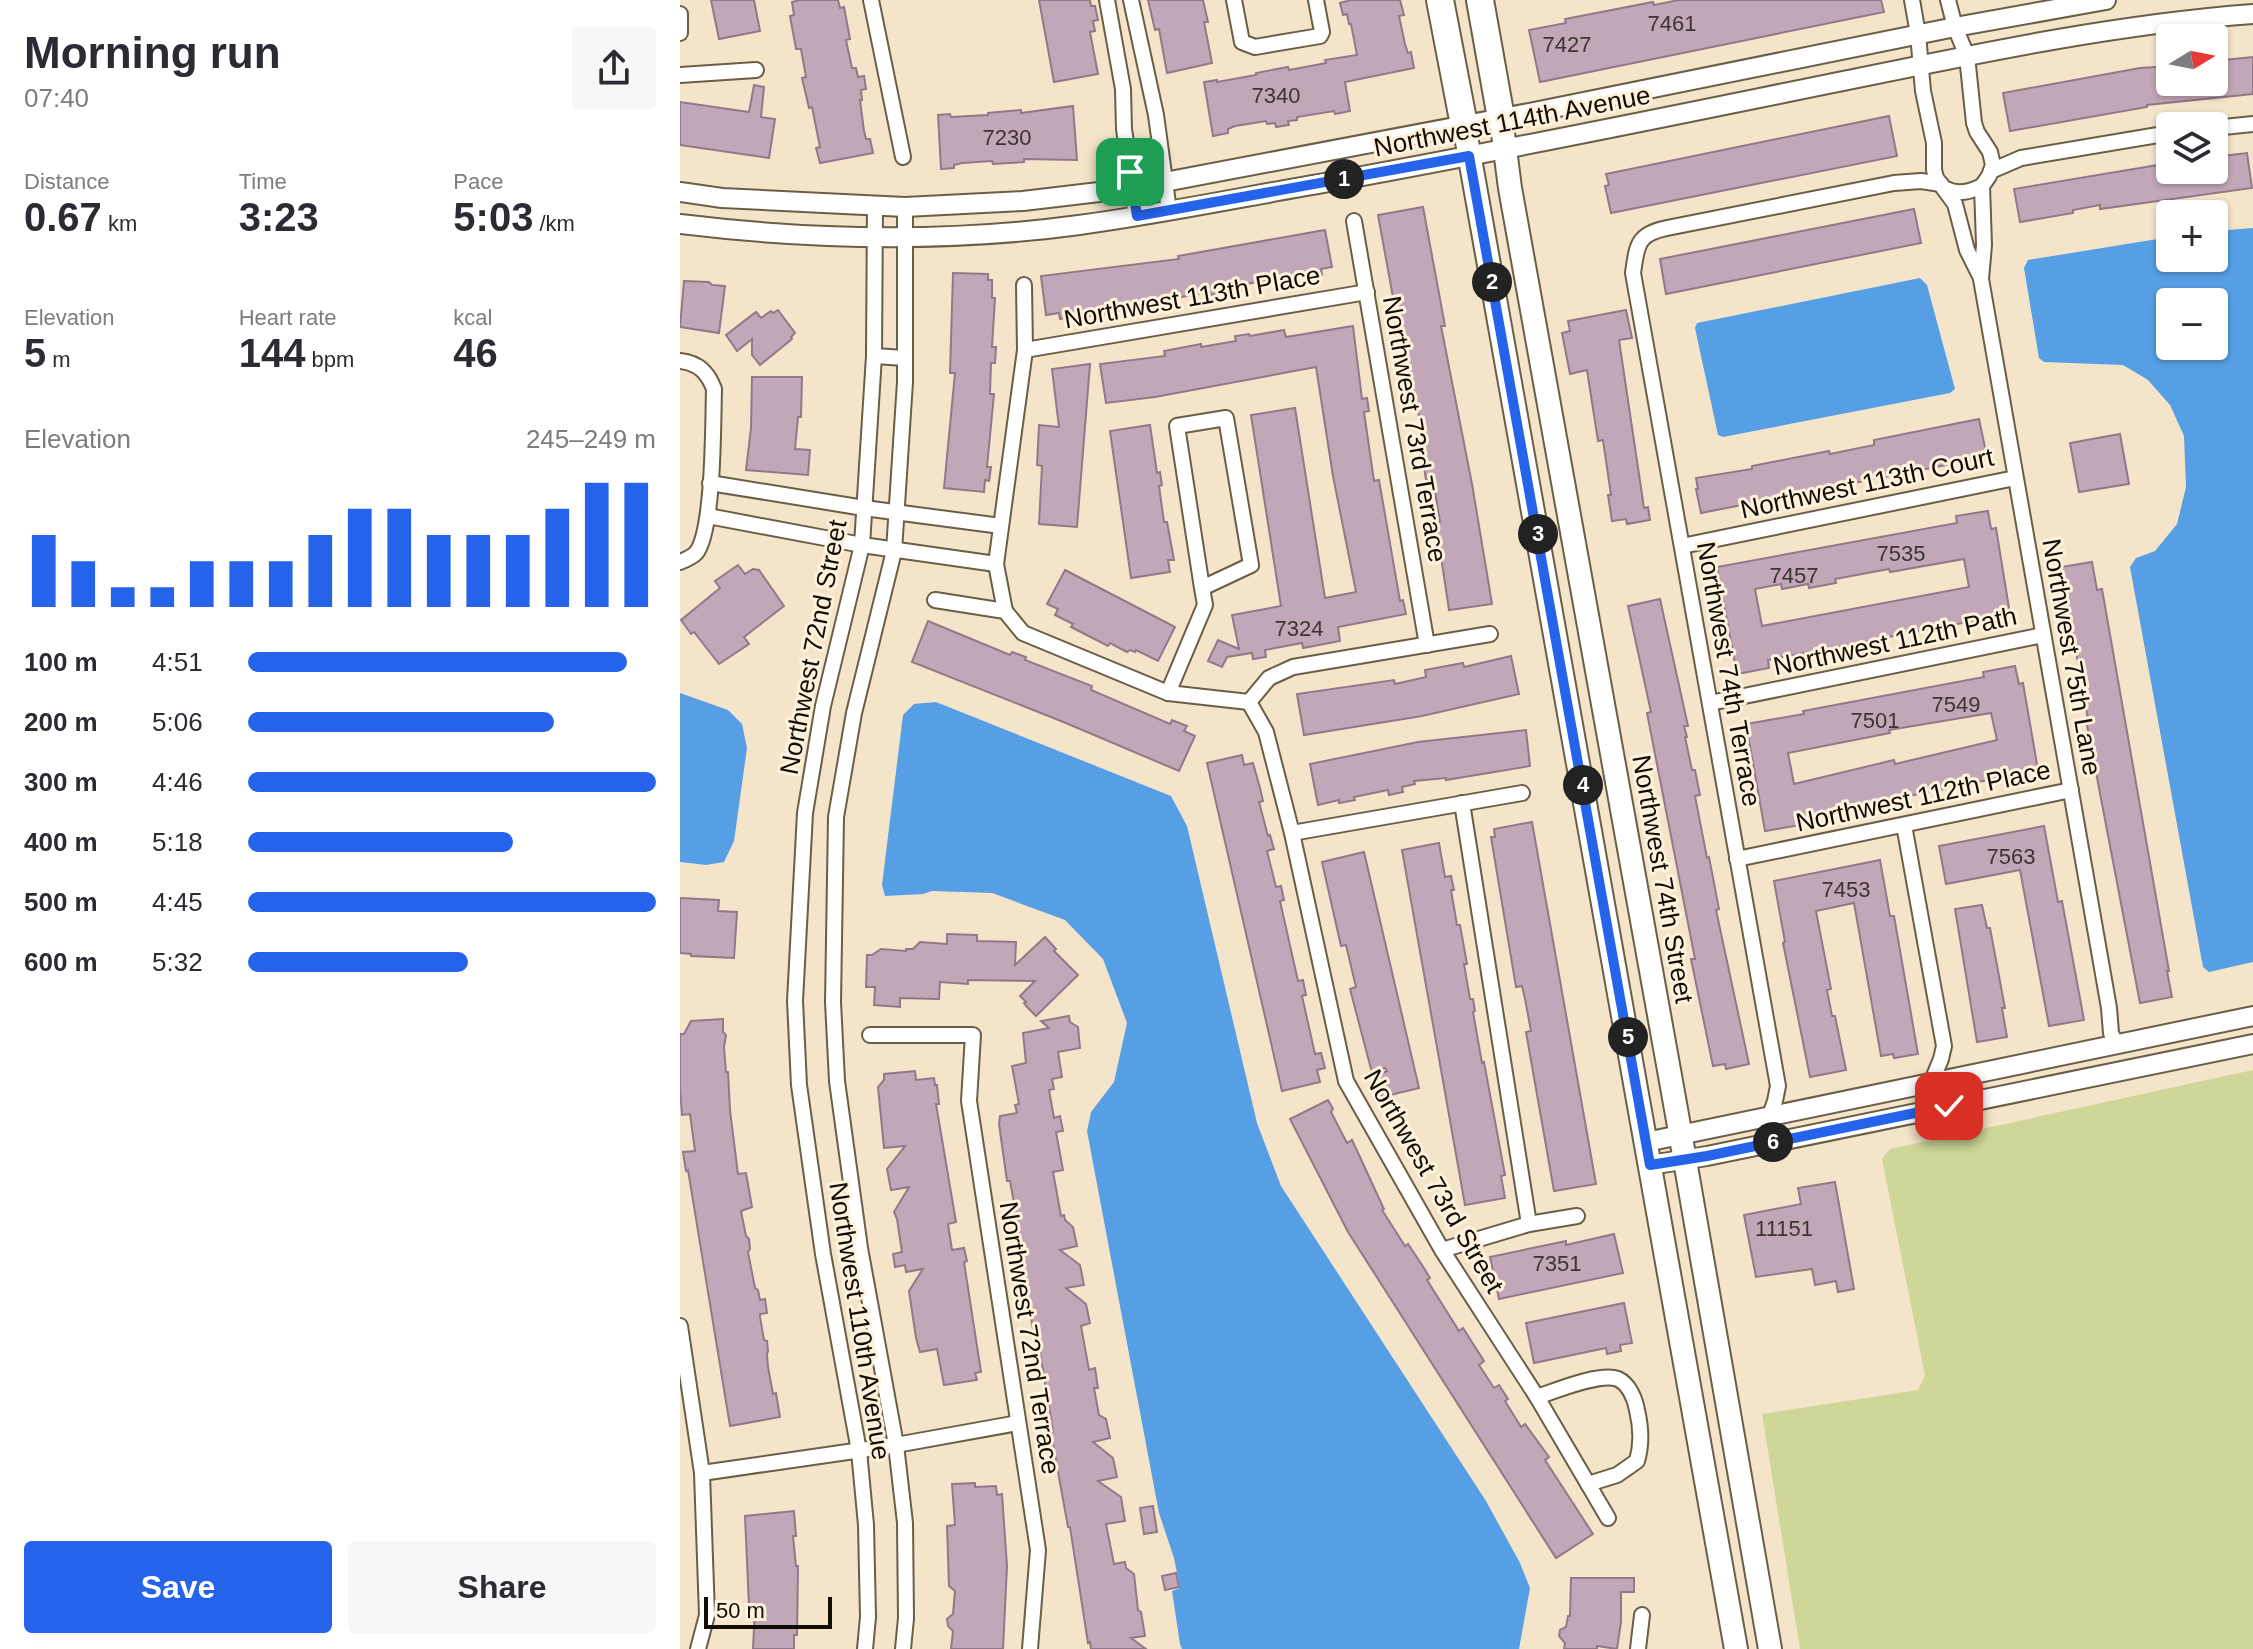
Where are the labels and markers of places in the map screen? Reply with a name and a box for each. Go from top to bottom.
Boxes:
pin [1096,138,1164,206]
pin: 1 [1324,159,1364,199]
pin: 2 [1472,262,1512,302]
pin: 3 [1518,514,1558,554]
pin: 4 [1563,765,1603,805]
pin: 5 [1608,1017,1648,1057]
pin [1915,1072,1983,1140]
pin: 6 [1753,1122,1793,1162]

